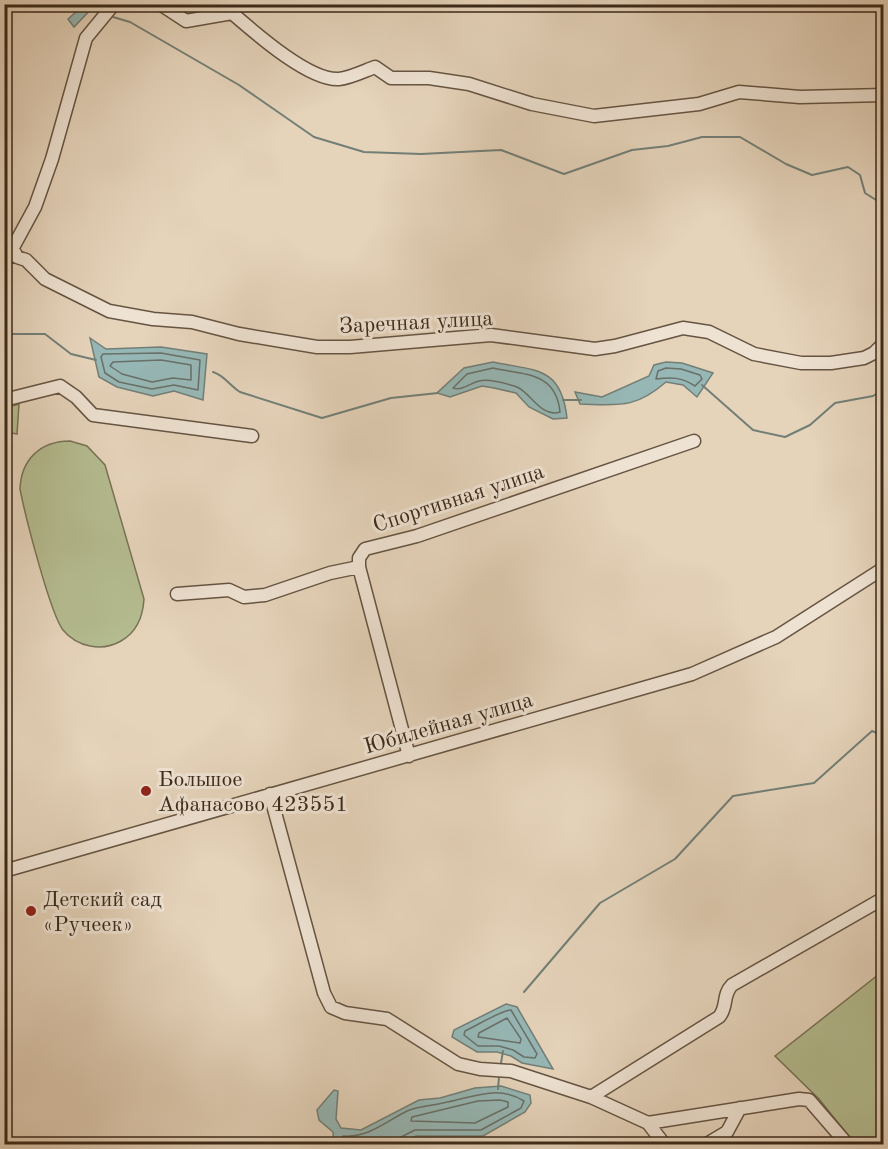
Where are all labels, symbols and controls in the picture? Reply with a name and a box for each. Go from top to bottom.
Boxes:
street label: Заречная улица [339,308,494,338]
street label: Спортивная улица [370,461,547,537]
street label: Юбилейная улица [362,689,536,759]
place label: Большое Афанасово 423551 [158,769,348,816]
marker: Большое Афанасово 423551 [139,784,153,798]
place label: Детский сад «Ручеек» [43,889,162,936]
marker: Детский сад «Ручеек» [24,904,38,918]

